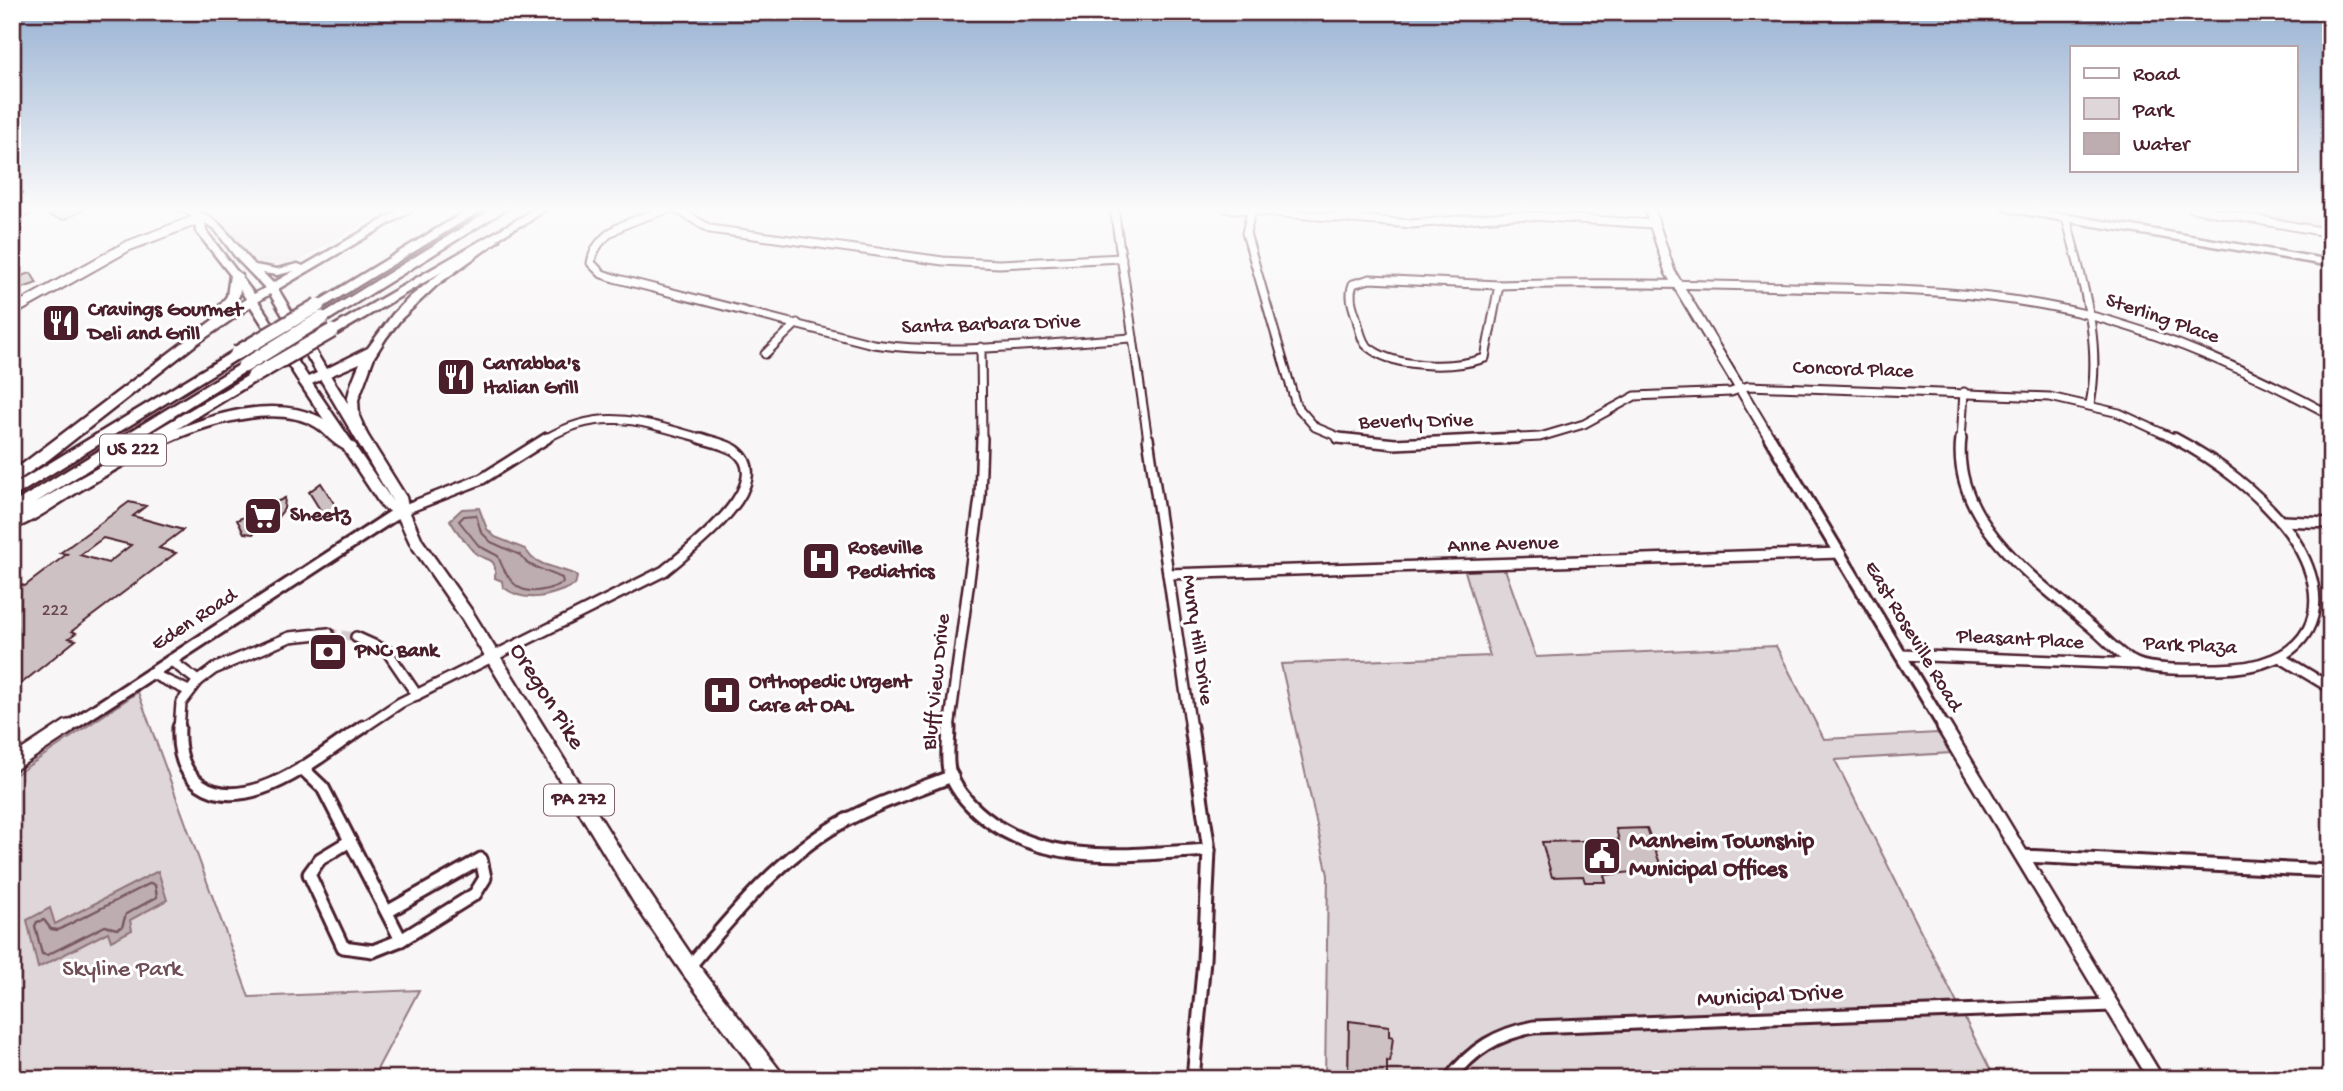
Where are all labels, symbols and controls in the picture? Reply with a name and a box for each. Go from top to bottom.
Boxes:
legend [2070,46,2298,172]
text: Road [2133,64,2181,89]
text: Park [2132,100,2176,125]
text: Water [2133,134,2191,159]
street label: Sterling Place [2102,289,2223,351]
place label: Cravings Gourmet Deli and Grill [86,299,245,348]
restaurant icon: Cravings Gourmet Deli and Grill [40,302,82,344]
street label: Santa Barbara Drive [901,310,1082,342]
place label: Carrabba's Italian Grill [482,353,581,402]
restaurant icon: Carrabba's Italian Grill [435,356,477,398]
street label: Concord Place [1792,356,1915,386]
street label: Beverly Drive [1357,409,1475,437]
road number: US 222 [100,435,166,466]
supermarket icon: Sheetz [242,495,284,537]
place label: Sheetz [290,504,352,529]
street label: Anne Avenue [1447,532,1560,560]
place label: Roseville Pediatrics [847,537,936,586]
hospital icon: Roseville Pediatrics [800,540,842,582]
street label: East Roseville Road [1857,557,1968,718]
street label: Murry Hill Drive [1174,573,1218,708]
street label: Eden Road [147,583,244,658]
house number: 222 [42,601,68,622]
street label: Bluff View Drive [918,611,958,752]
street label: Pleasant Place [1955,625,2085,657]
bank icon: PNC Bank [307,631,349,673]
street label: Park Plaza [2142,632,2239,662]
street label: Oregon Pike [502,638,590,756]
place label: PNC Bank [354,640,441,665]
place label: Orthopedic Urgent Care at OAL [748,671,913,720]
hospital icon: Orthopedic Urgent Care at OAL [701,674,743,716]
road number: PA 272 [544,785,614,816]
place label: Manheim Township Municipal Offices [1629,828,1814,885]
public building icon: Manheim Township Municipal Offices [1581,835,1623,877]
park label: Skyline Park [62,956,184,985]
street label: Municipal Drive [1696,979,1844,1015]

